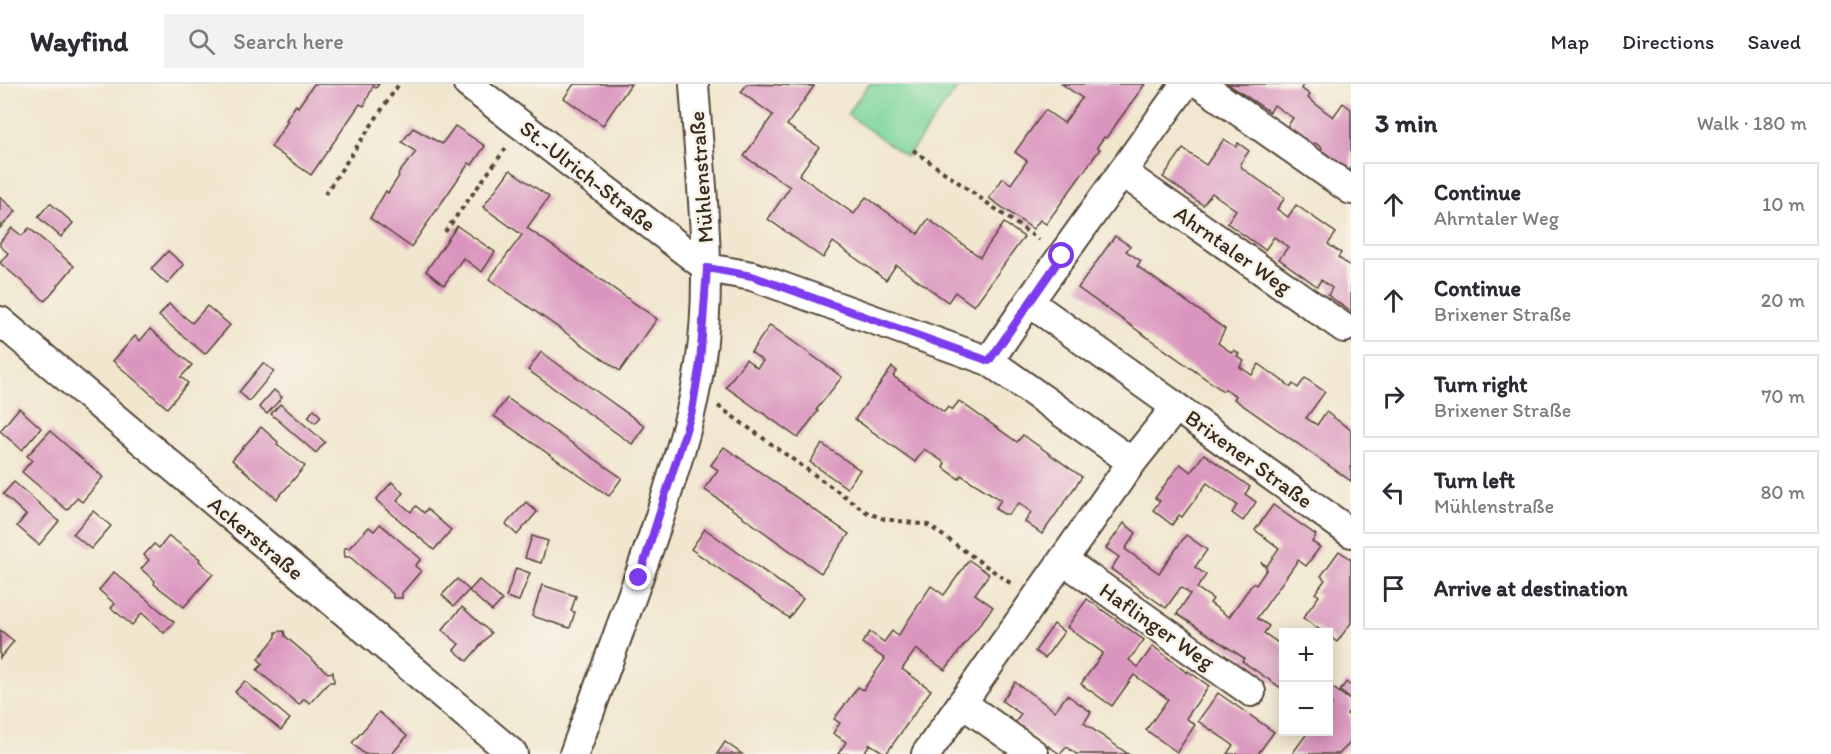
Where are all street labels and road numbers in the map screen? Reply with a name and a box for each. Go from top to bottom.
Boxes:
street label: Mühlenstraße [683,110,719,244]
street label: St.-Ulrich-Straße [515,115,661,237]
street label: Ahrntaler Weg [1169,200,1298,301]
street label: Brixener Straße [1180,404,1318,514]
street label: Ackerstraße [203,490,309,586]
street label: Haflinger Weg [1094,576,1220,676]

